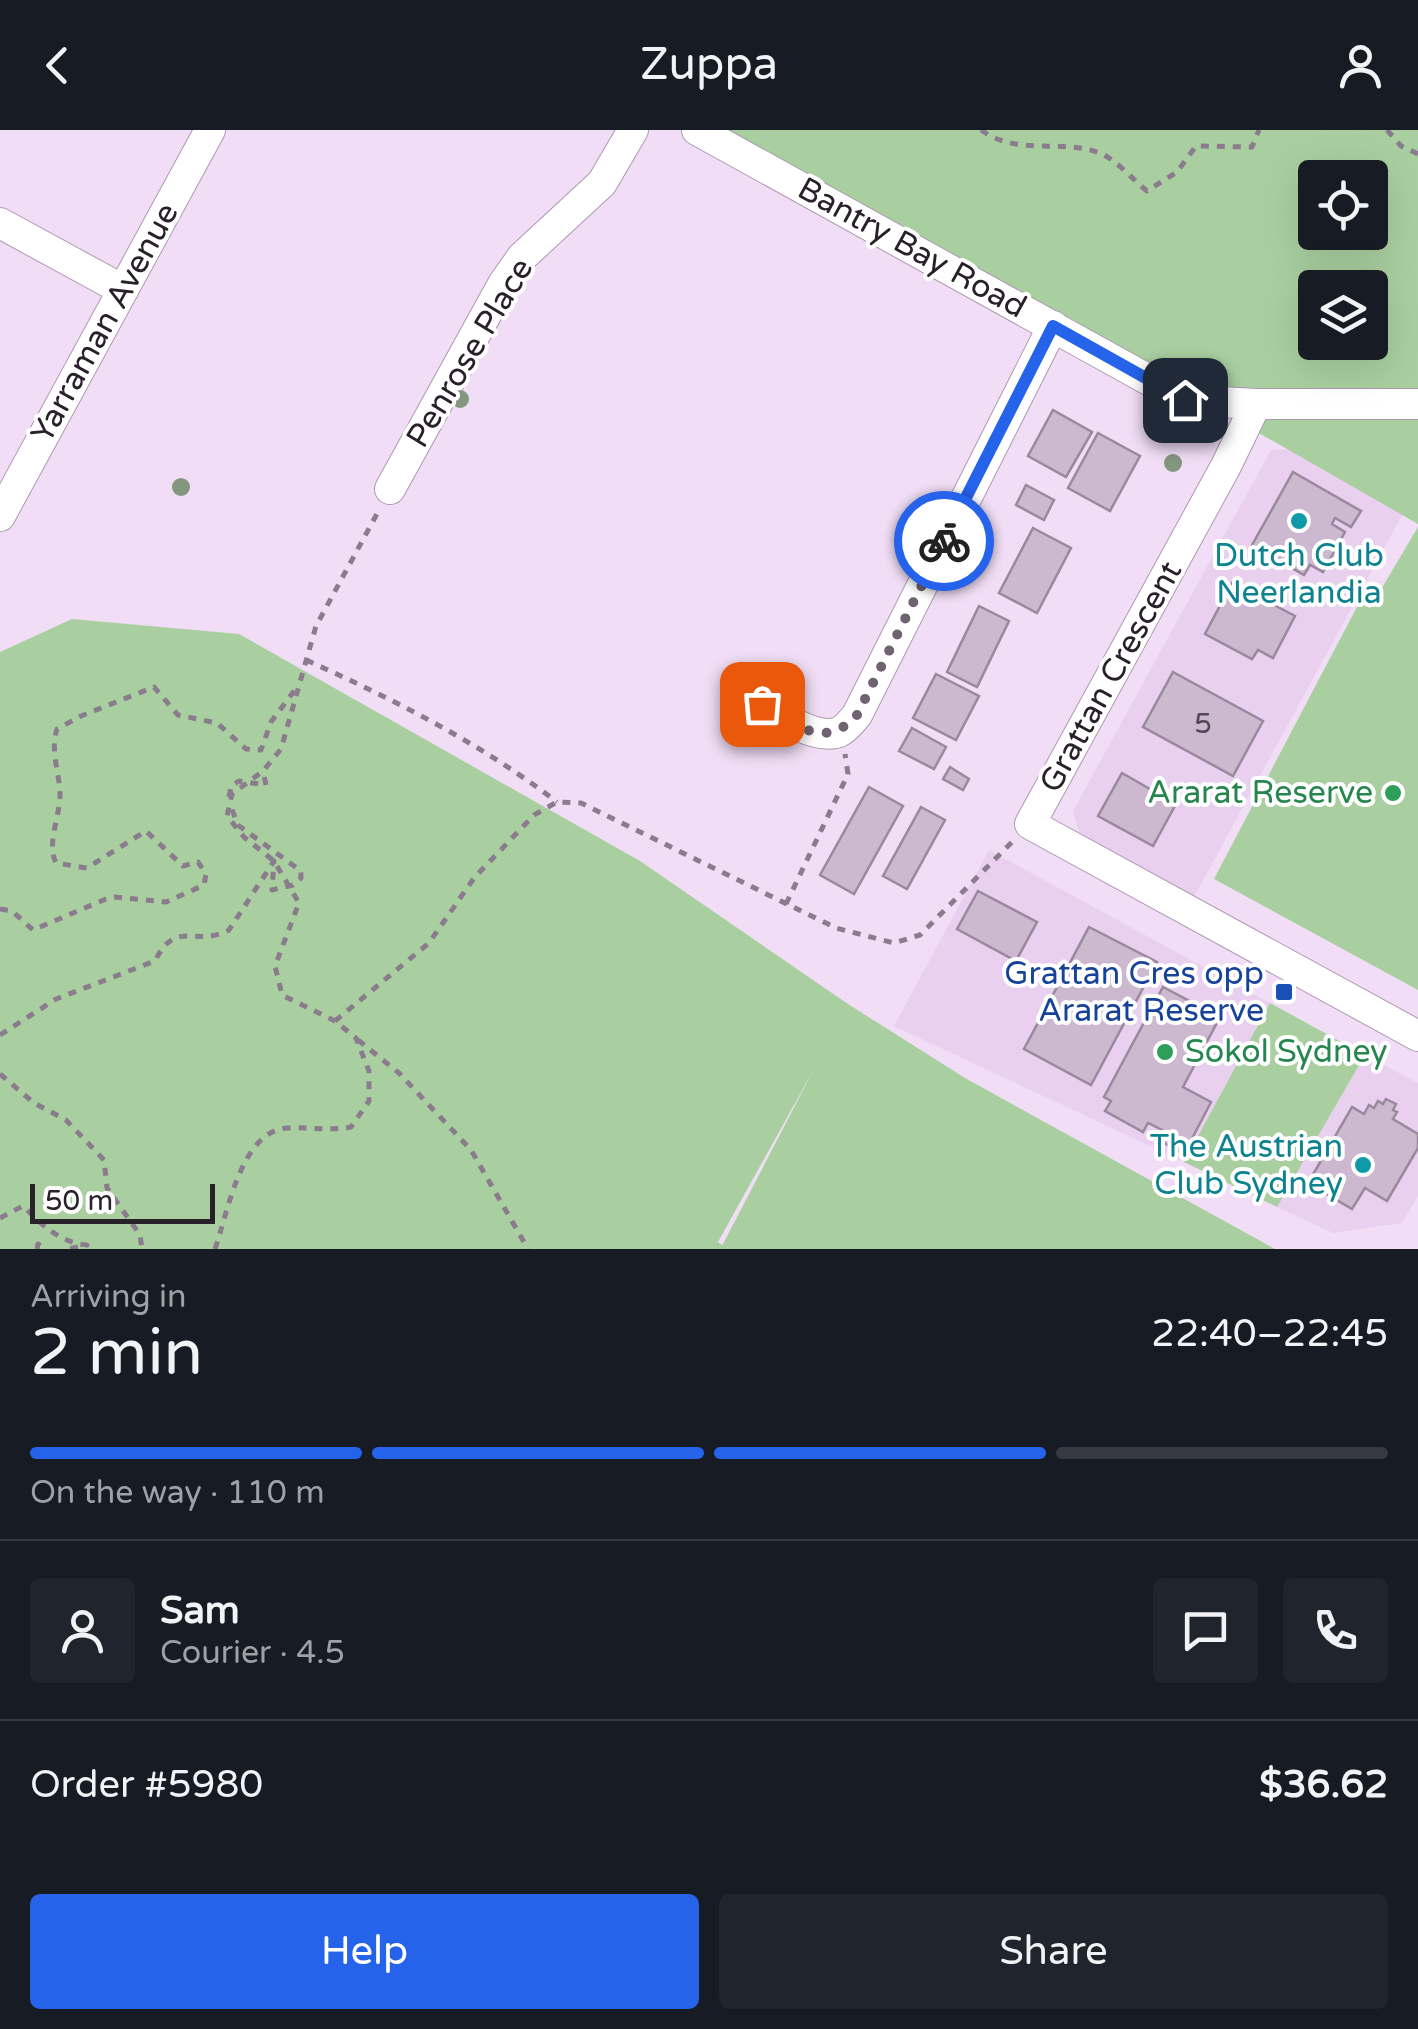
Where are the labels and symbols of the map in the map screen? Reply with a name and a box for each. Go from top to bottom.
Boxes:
street label: Bantry Bay Road [791,170,1033,326]
street label: Yarraman Avenue [23,197,187,449]
street label: Penrose Place [399,251,541,455]
pin [1143,358,1228,443]
courier [894,491,994,591]
marker: Dutch Club Neerlandia [1288,510,1310,532]
place label: Dutch Club Neerlandia [1214,537,1384,612]
street label: Grattan Crescent [1032,555,1190,799]
pin [720,662,805,747]
house number: 5 [1194,707,1212,741]
place label: Ararat Reserve [1147,774,1373,812]
marker: Ararat Reserve [1382,782,1404,804]
place label: Grattan Cres opp Ararat Reserve [1004,955,1264,1030]
marker: Grattan Cres opp Ararat Reserve [1273,981,1295,1003]
place label: Sokol Sydney [1185,1033,1388,1071]
marker: Sokol Sydney [1154,1041,1176,1063]
place label: The Austrian Club Sydney [1150,1128,1343,1203]
marker: The Austrian Club Sydney [1352,1154,1374,1176]
scale bar [30,1179,215,1224]

